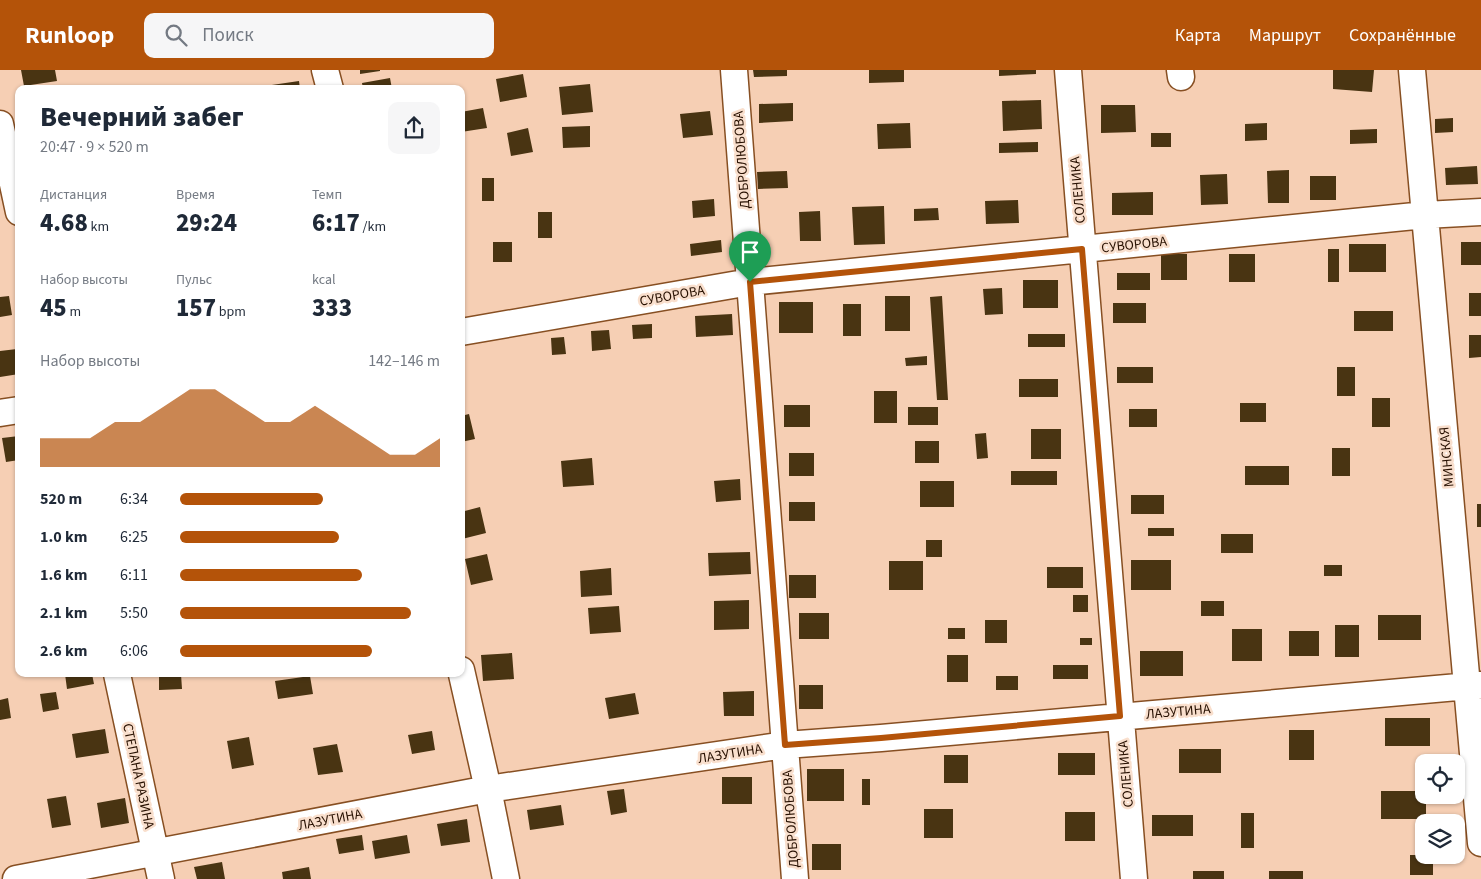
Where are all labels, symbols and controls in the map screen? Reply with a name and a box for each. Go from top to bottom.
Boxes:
search box [144,13,494,58]
text: Runloop [25,18,114,53]
icon: search [162,21,190,49]
text: Поиск [202,22,254,49]
text: Карта [1175,23,1221,48]
text: Маршрут [1249,23,1321,48]
text: Сохранённые [1349,23,1456,48]
text: Вечерний забег [40,97,244,137]
button: share [388,102,440,154]
street label: ДОБРОЛЮБОВА [729,110,755,210]
text: 20:47 · 9 × 520 m [40,136,149,158]
street label: СОЛЕНИКА [1065,155,1091,224]
text: Дистанция [40,185,107,205]
text: Время [176,185,215,205]
text: Темп [312,185,342,205]
text: 4.68 [40,205,88,241]
text: 29:24 [176,205,237,241]
text: 6:17 [312,205,360,241]
text: km [88,217,109,237]
text: /km [360,217,386,237]
pin [729,231,771,282]
street label: СУВОРОВА [1100,232,1168,258]
icon: arrive [736,238,764,266]
text: Набор высоты [40,270,128,290]
text: Пульс [176,270,212,290]
text: kcal [312,270,336,290]
street label: СУВОРОВА [638,280,707,312]
text: 45 [40,290,67,326]
text: 157 [176,290,216,326]
text: 333 [312,290,352,326]
text: m [67,302,81,322]
text: bpm [216,302,246,322]
text: Набор высоты [40,350,140,372]
text: 142–146 m [368,350,440,372]
street label: МИНСКАЯ [1434,426,1460,488]
text: 520 m [40,488,82,510]
text: 6:34 [120,488,148,510]
text: 1.0 km [40,526,87,548]
text: 6:25 [120,526,148,548]
text: 1.6 km [40,564,87,586]
text: 6:11 [120,564,148,586]
text: 2.1 km [40,602,87,624]
text: 5:50 [120,602,148,624]
text: 2.6 km [40,640,87,662]
text: 6:06 [120,640,148,662]
street label: ЛАЗУТИНА [1145,699,1212,725]
street label: СТЕПАНА РАЗИНА [117,722,159,831]
street label: ЛАЗУТИНА [697,739,764,769]
street label: СОЛЕНИКА [1113,739,1139,808]
map controls [1415,754,1465,864]
button: locate [1415,754,1465,804]
street label: ДОБРОЛЮБОВА [778,769,804,869]
street label: ЛАЗУТИНА [296,804,364,836]
button: layers [1415,814,1465,864]

